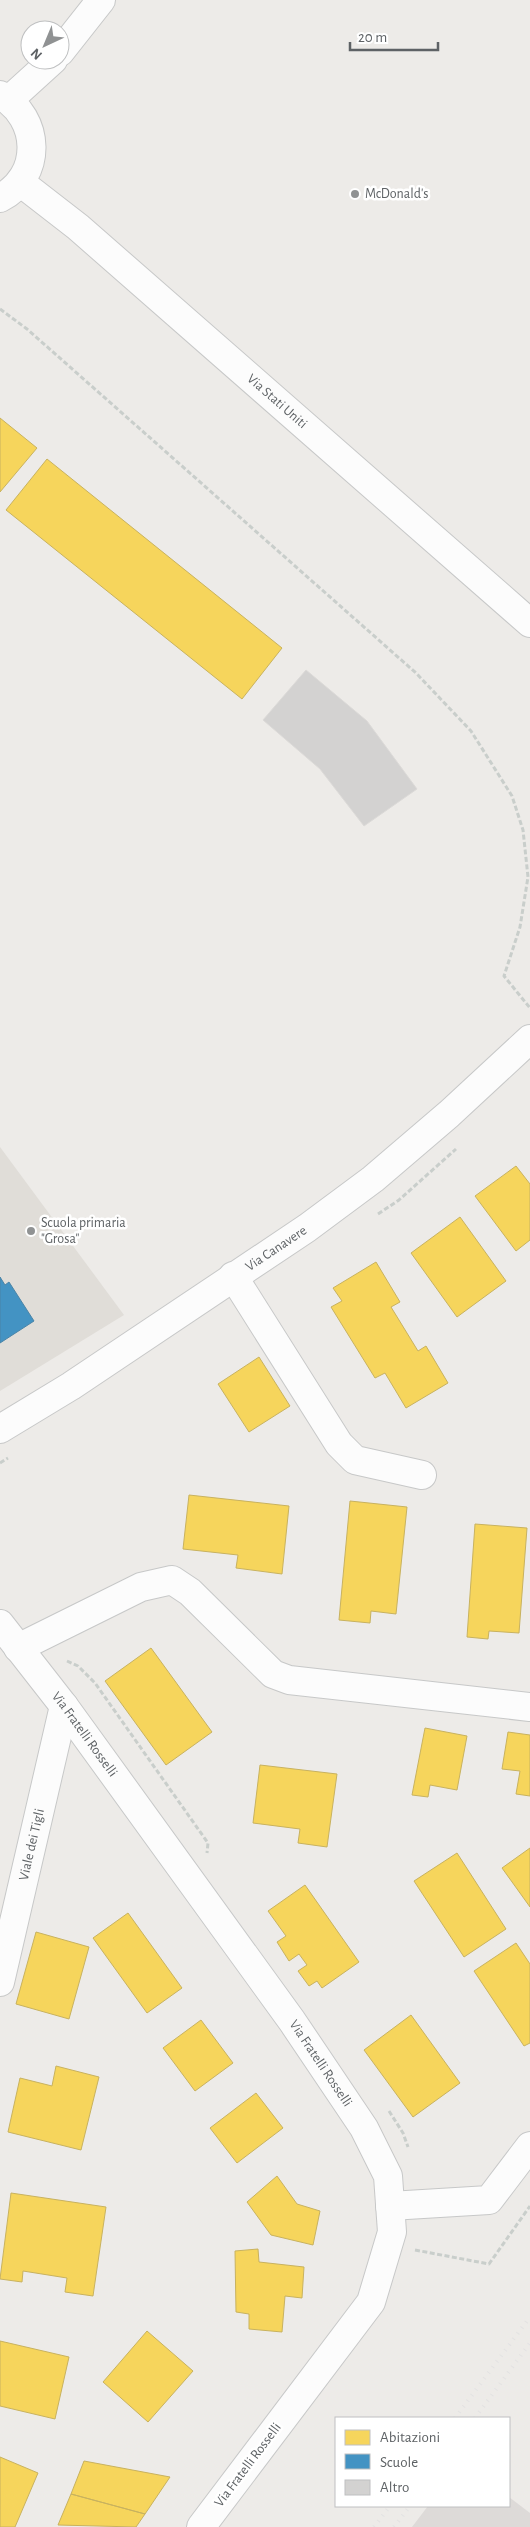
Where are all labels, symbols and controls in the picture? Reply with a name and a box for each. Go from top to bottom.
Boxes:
north arrow [20,20,70,70]
scale bar [350,20,438,52]
text: 20 m [358,30,387,45]
text: N [28,45,45,62]
place label: McDonald's [365,187,428,201]
marker: McDonald's [349,188,361,200]
street label: Via Stati Uniti [244,371,310,431]
place label: Scuola primaria "Grosa" [41,1216,126,1246]
street label: Via Canavere [243,1223,309,1274]
marker: Scuola primaria "Grosa" [25,1225,37,1237]
street label: Via Fratelli Rosselli [49,1689,120,1779]
street label: Viale dei Tigli [17,1807,47,1882]
street label: Via Fratelli Rosselli [286,2018,355,2109]
legend [335,2417,510,2507]
street label: Via Fratelli Rosselli [212,2420,284,2510]
text: Abitazioni [380,2430,440,2445]
text: Scuole [380,2455,418,2470]
text: Altro [380,2480,409,2495]

